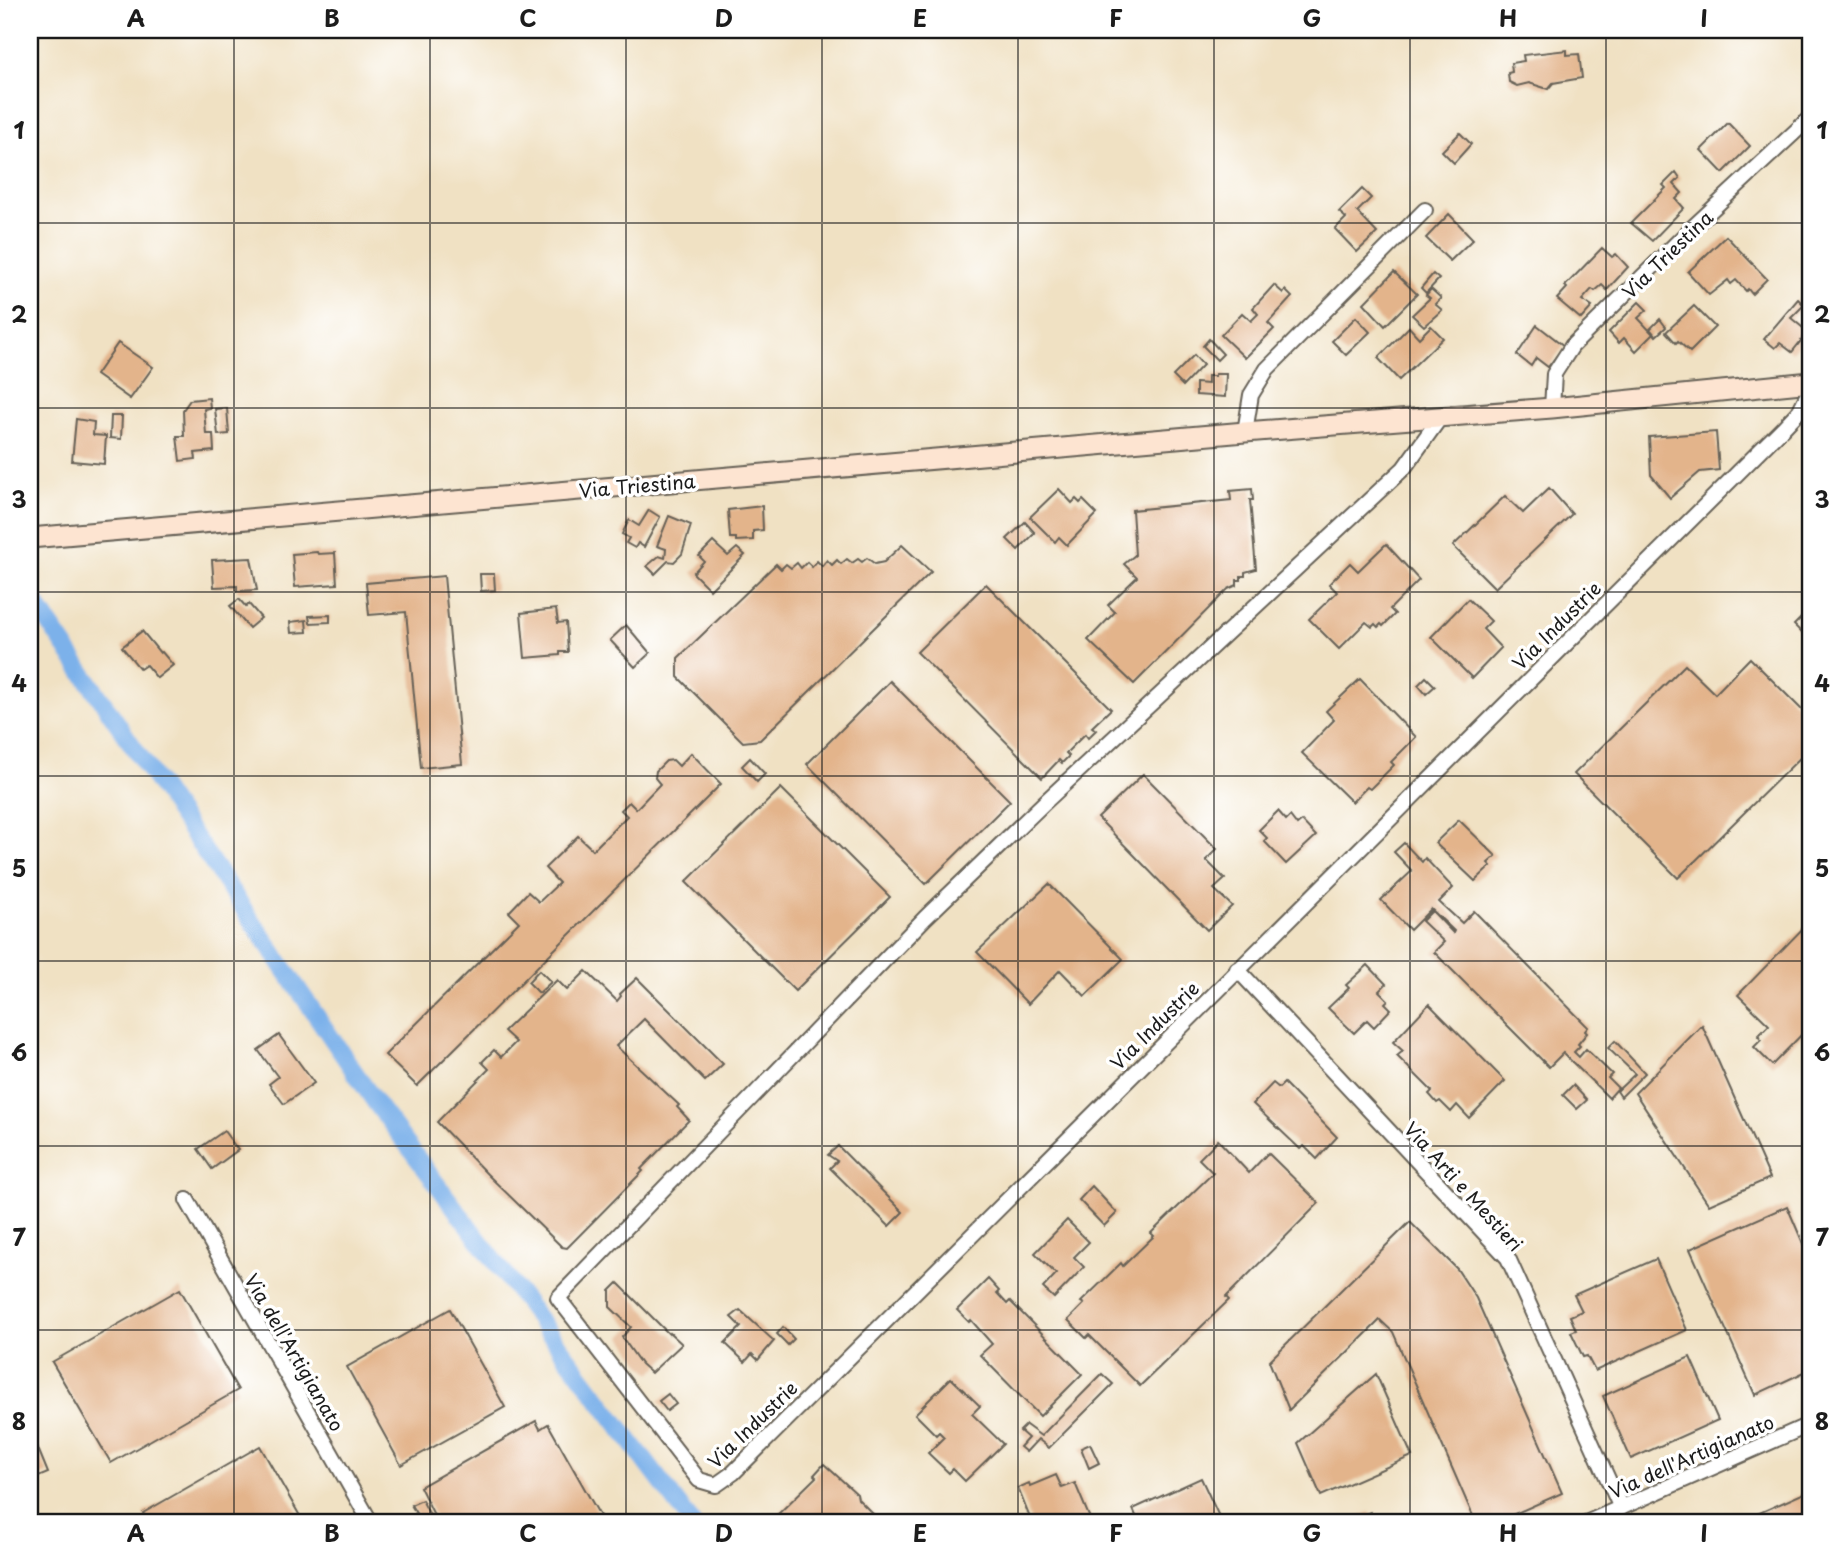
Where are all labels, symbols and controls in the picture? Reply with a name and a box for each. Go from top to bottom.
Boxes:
text: A [127,0,145,35]
text: B [324,0,340,35]
text: C [519,0,537,35]
text: D [715,0,733,35]
text: E [913,0,927,35]
text: F [1109,0,1123,35]
text: G [1303,0,1321,35]
text: H [1499,0,1517,35]
text: I [1700,0,1708,35]
text: 1 [14,112,25,147]
text: 1 [1817,112,1828,147]
street label: Via Triestina [1615,203,1719,305]
text: 2 [11,296,27,331]
text: 2 [1814,296,1830,331]
street label: Via Triestina [578,466,696,504]
text: 3 [11,481,27,516]
text: 3 [1814,481,1830,516]
street label: Via Industrie [1505,574,1607,676]
text: 4 [11,665,27,700]
text: 4 [1814,665,1830,700]
text: 5 [12,850,26,885]
text: 5 [1815,850,1829,885]
street label: Via Industrie [1103,974,1205,1076]
text: 6 [11,1034,27,1069]
text: 6 [1814,1034,1830,1069]
street label: Via Arti e Mestieri [1398,1115,1530,1257]
text: 7 [12,1219,26,1254]
text: 7 [1815,1219,1829,1254]
street label: Via dell'Artigianato [238,1268,352,1436]
street label: Via Industrie [701,1374,803,1474]
text: 8 [12,1403,26,1438]
text: 8 [1815,1403,1829,1438]
street label: Via dell'Artigianato [1604,1407,1778,1505]
text: A [127,1515,145,1550]
text: B [324,1515,340,1550]
text: C [519,1515,537,1550]
text: D [715,1515,733,1550]
text: E [913,1515,927,1550]
text: F [1109,1515,1123,1550]
text: G [1303,1515,1321,1550]
text: H [1499,1515,1517,1550]
text: I [1700,1515,1708,1550]

